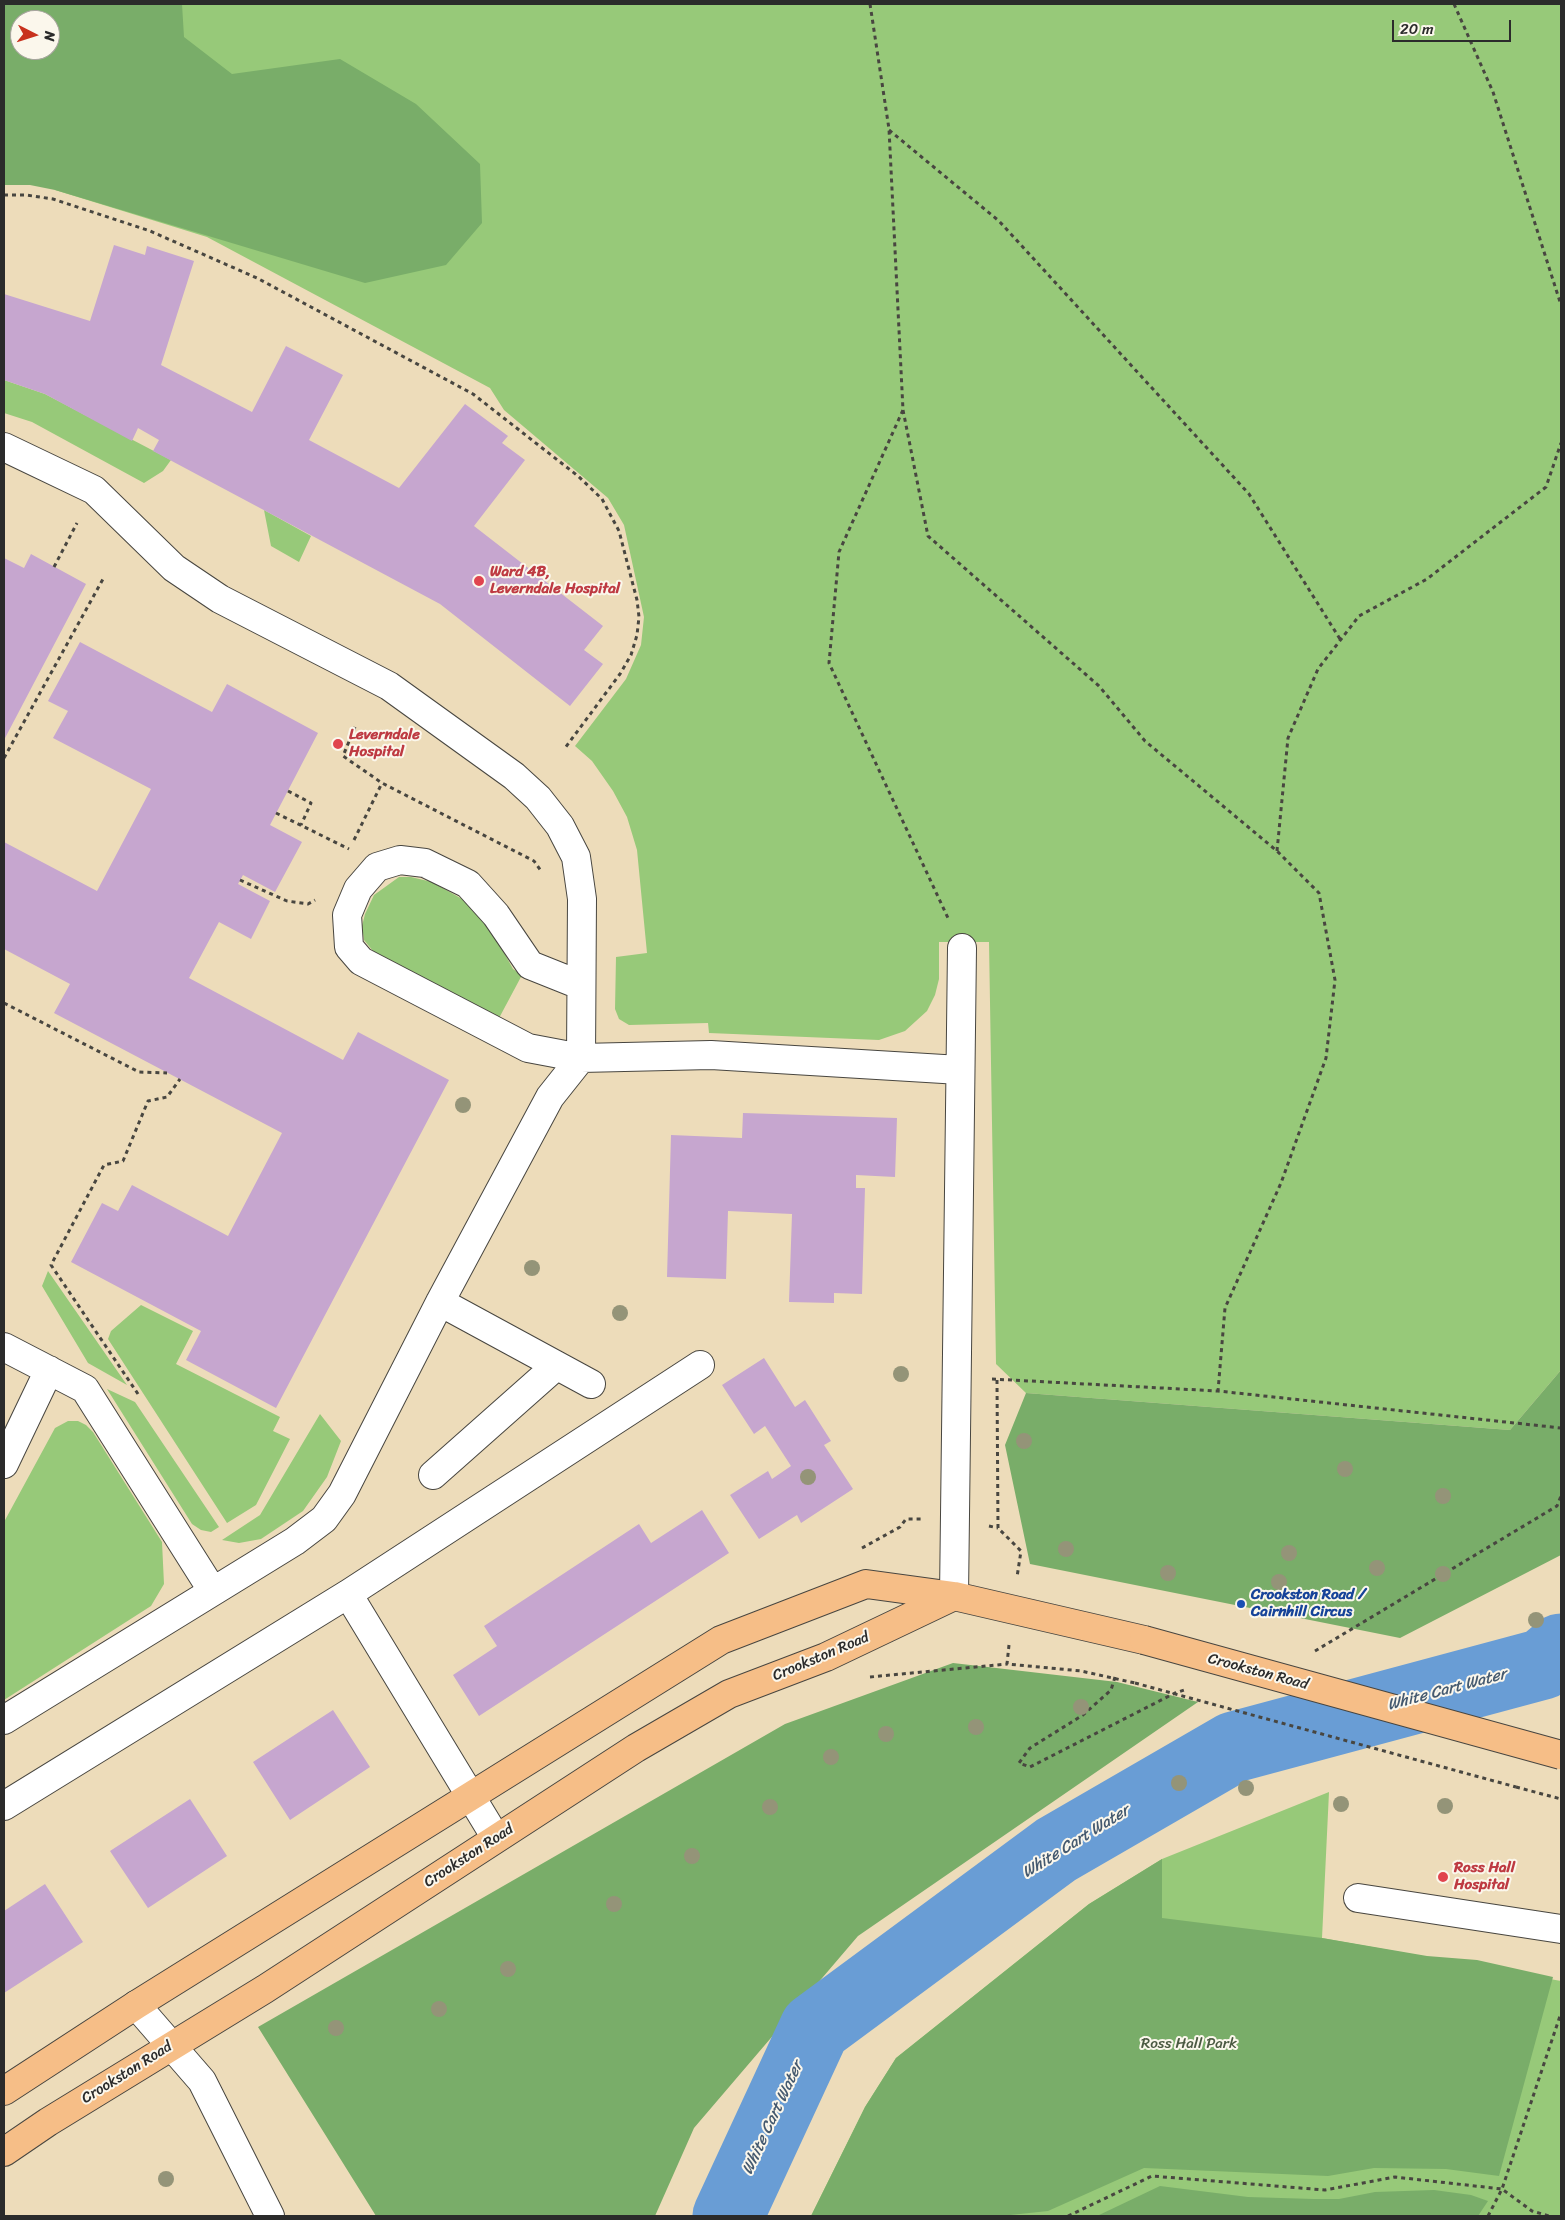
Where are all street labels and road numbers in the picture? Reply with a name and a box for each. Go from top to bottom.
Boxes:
street label: Crookston Road [770,1629,872,1685]
street label: Crookston Road [1206,1650,1310,1694]
street label: Crookston Road [421,1820,517,1892]
street label: Crookston Road [79,2038,175,2108]

